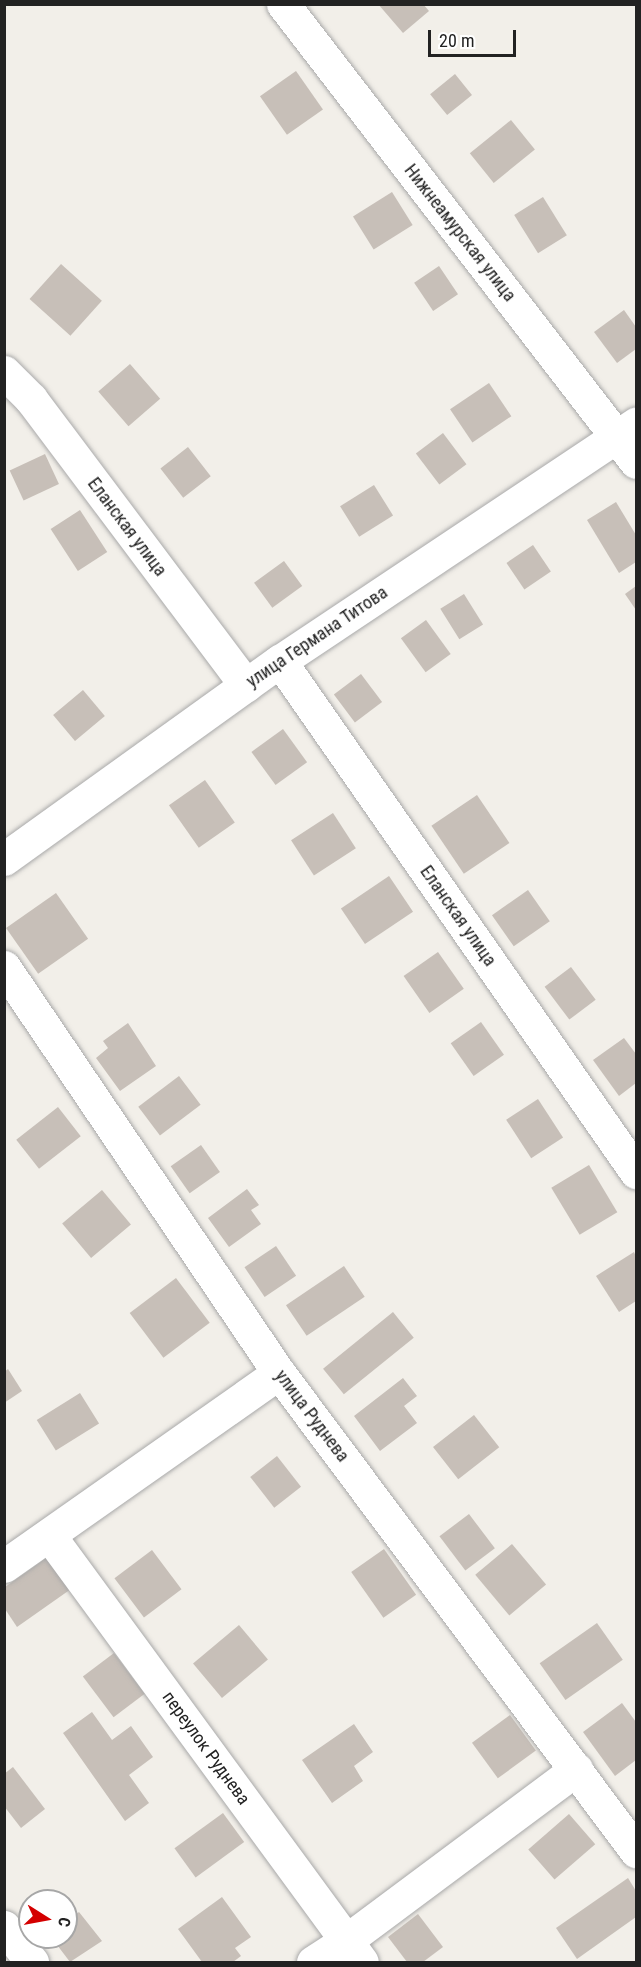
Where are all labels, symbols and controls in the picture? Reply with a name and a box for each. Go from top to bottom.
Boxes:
scale bar [431,18,520,56]
text: 20 m [439,30,474,51]
street label: Нижнеамурская улица [400,160,520,306]
street label: Еланская улица [83,473,171,581]
street label: улица Германа Титова [242,582,392,692]
street label: Еланская улица [415,862,501,970]
street label: улица Руднева [270,1366,354,1466]
street label: переулок Руднева [158,1687,254,1809]
north arrow [18,1889,78,1949]
text: С [54,1916,74,1928]

